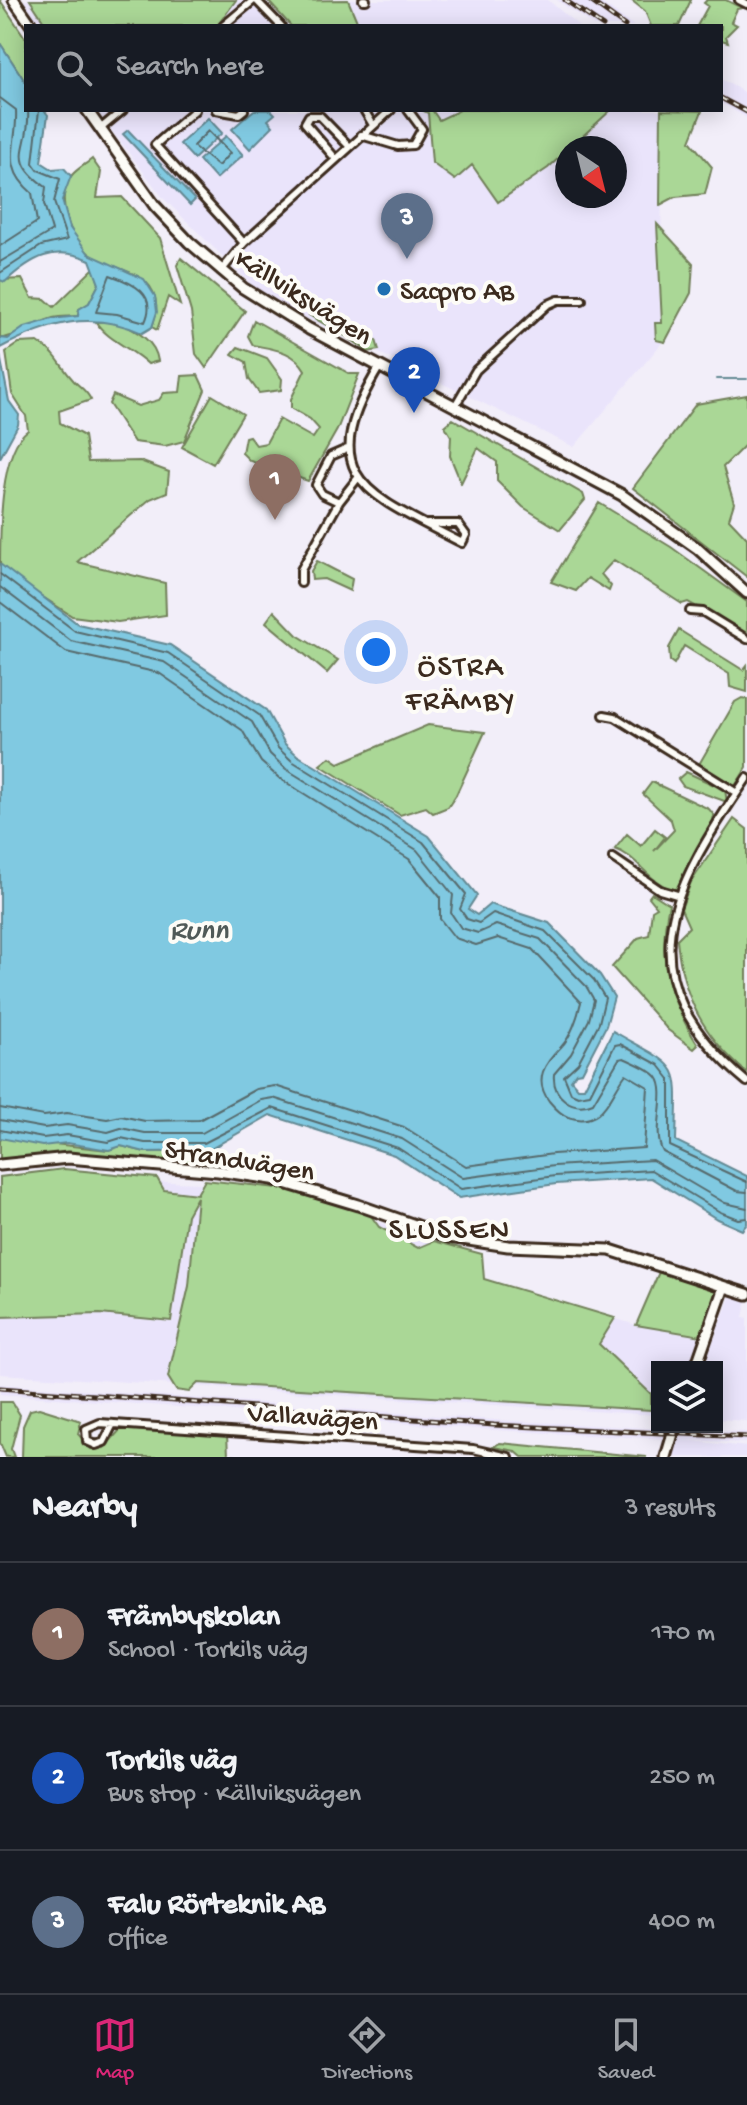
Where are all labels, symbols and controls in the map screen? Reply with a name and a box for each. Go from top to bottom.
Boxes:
search box [24,24,723,112]
icon: search [52,46,96,90]
text: Search here [116,51,264,86]
north arrow [555,136,627,208]
pin: 3 [381,193,433,259]
street label: Källviksvägen [228,243,378,355]
place label: Sacpro AB [400,277,514,310]
marker: Sacpro AB [375,280,393,298]
pin: 2 [388,347,440,413]
pin: 1 [249,454,301,520]
your location [356,632,396,672]
district label: ÖSTRA FRÄMBY [405,652,516,721]
water label: Runn [170,915,229,950]
street label: Strandvägen [162,1134,317,1191]
district label: SLUSSEN [389,1215,511,1250]
map controls [651,1361,723,1433]
button: layers [651,1361,723,1433]
street label: Vallavägen [245,1398,380,1441]
text: Nearby [32,1489,137,1529]
text: 3 results [625,1494,715,1525]
text: Främbyskolan [108,1601,280,1636]
text: 1 [53,1619,63,1650]
text: 170 m [652,1619,715,1650]
text: School · Torkils väg [108,1636,308,1667]
text: Torkils väg [108,1745,237,1780]
text: 2 [52,1763,64,1794]
text: 250 m [649,1763,715,1794]
text: Bus stop · Källviksvägen [108,1780,361,1811]
text: Falu Rörteknik AB [108,1889,325,1924]
text: 3 [51,1907,65,1938]
text: 400 m [649,1907,715,1938]
text: Office [108,1924,167,1955]
tab: Map [93,2013,137,2087]
tab: Directions [323,2013,412,2087]
tab: Saved [598,2013,654,2087]

